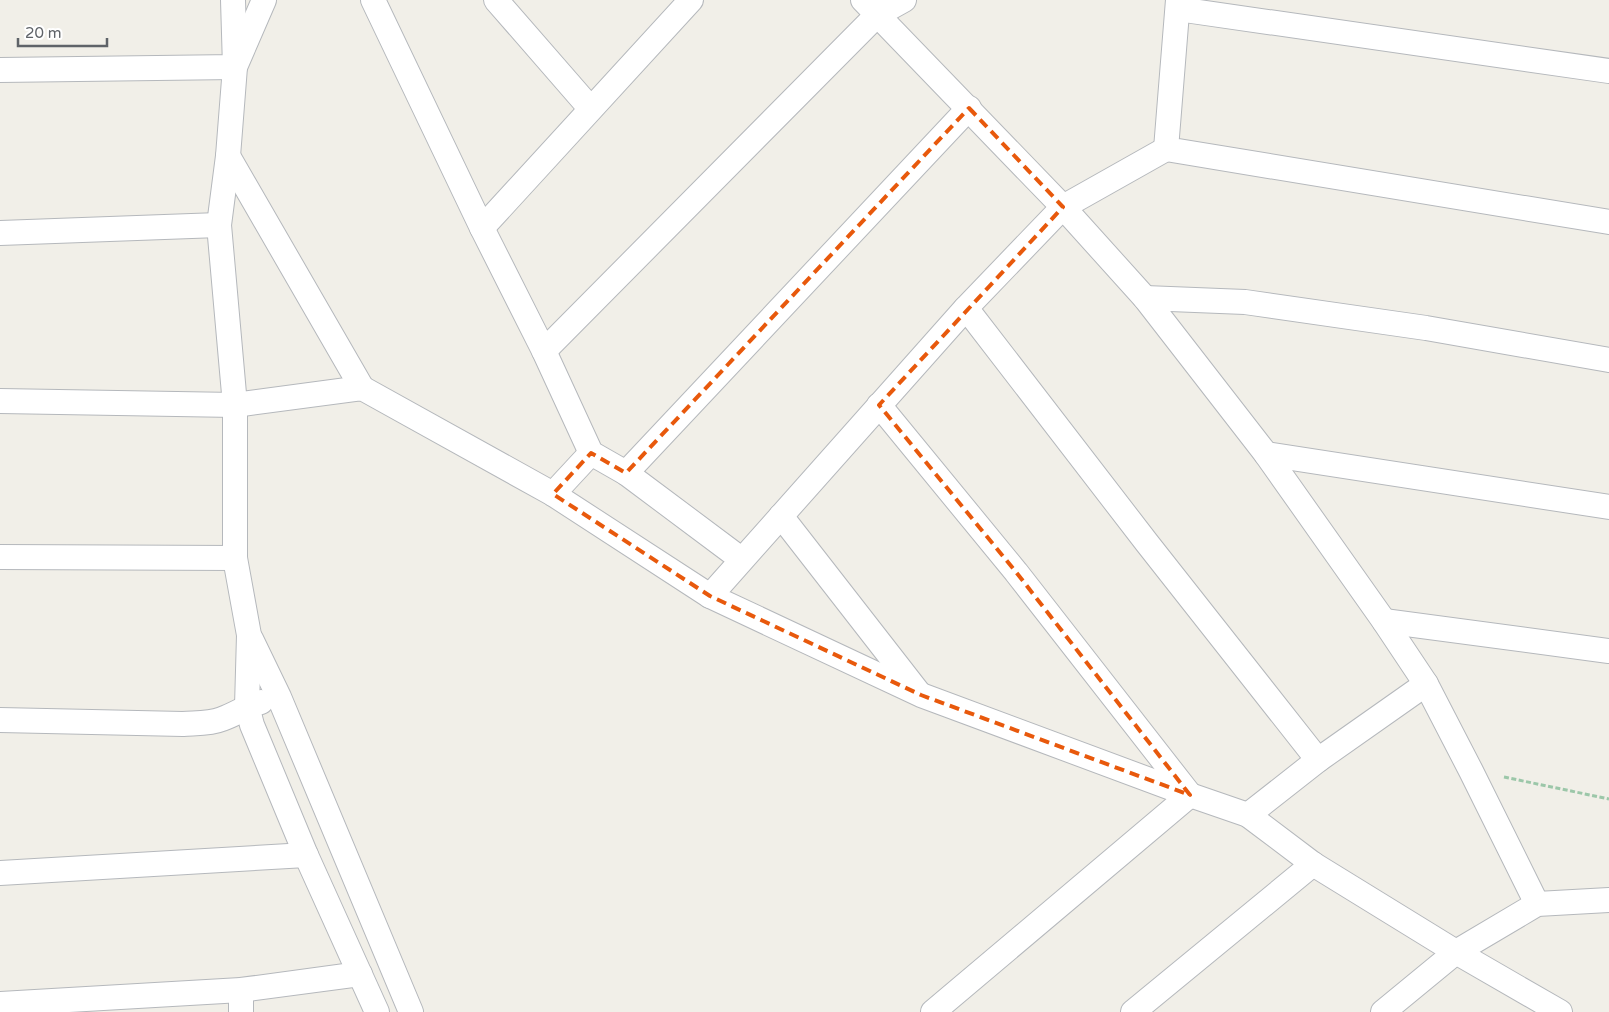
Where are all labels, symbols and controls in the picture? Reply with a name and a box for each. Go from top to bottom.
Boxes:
scale bar [18,15,106,47]
text: 20 m [25,24,62,42]

